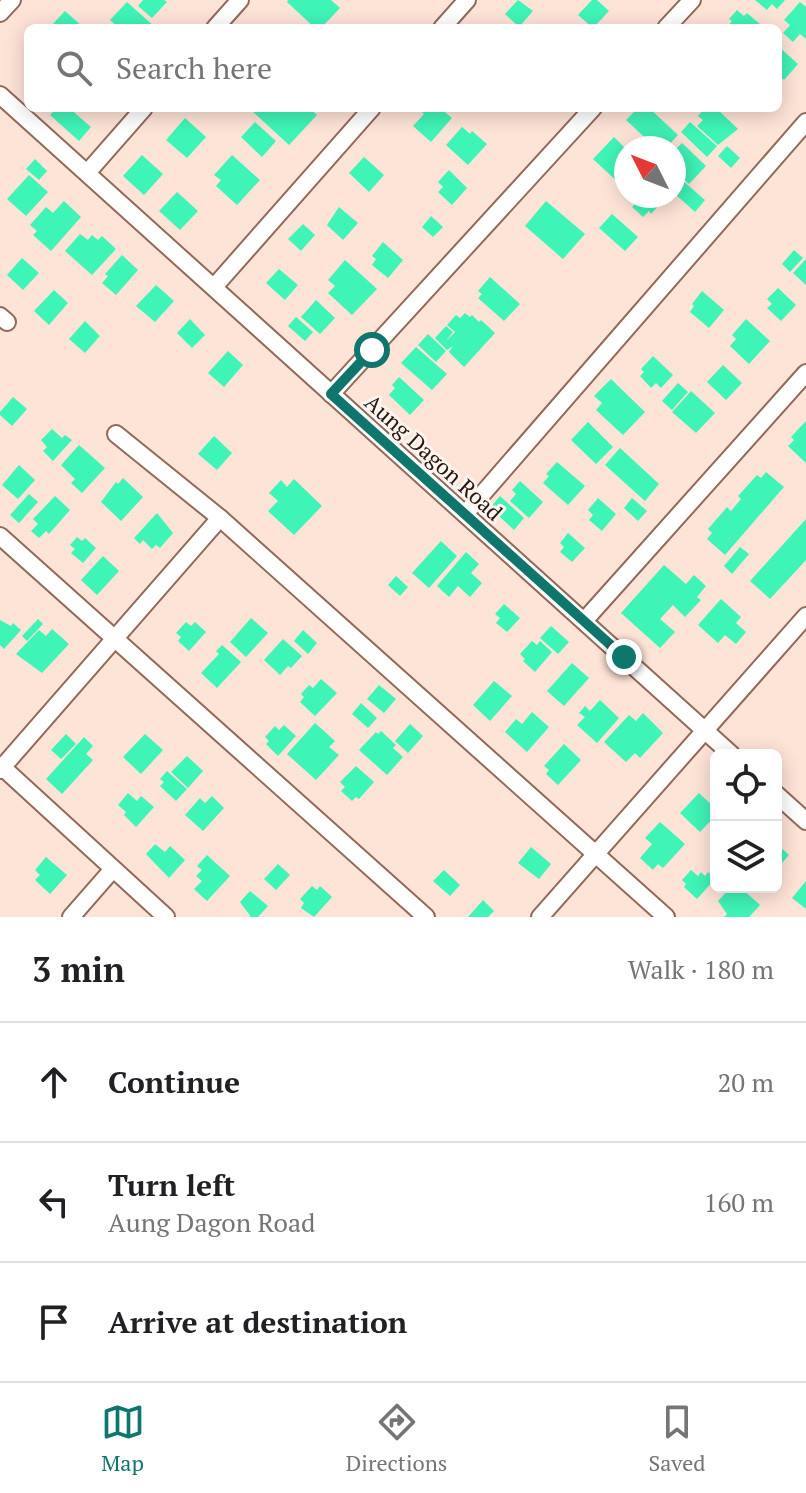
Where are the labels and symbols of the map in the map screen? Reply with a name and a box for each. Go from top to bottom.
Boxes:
north arrow [614,136,686,208]
route start [354,332,390,368]
street label: Aung Dagon Road [359,387,509,527]
route end [606,639,642,675]

